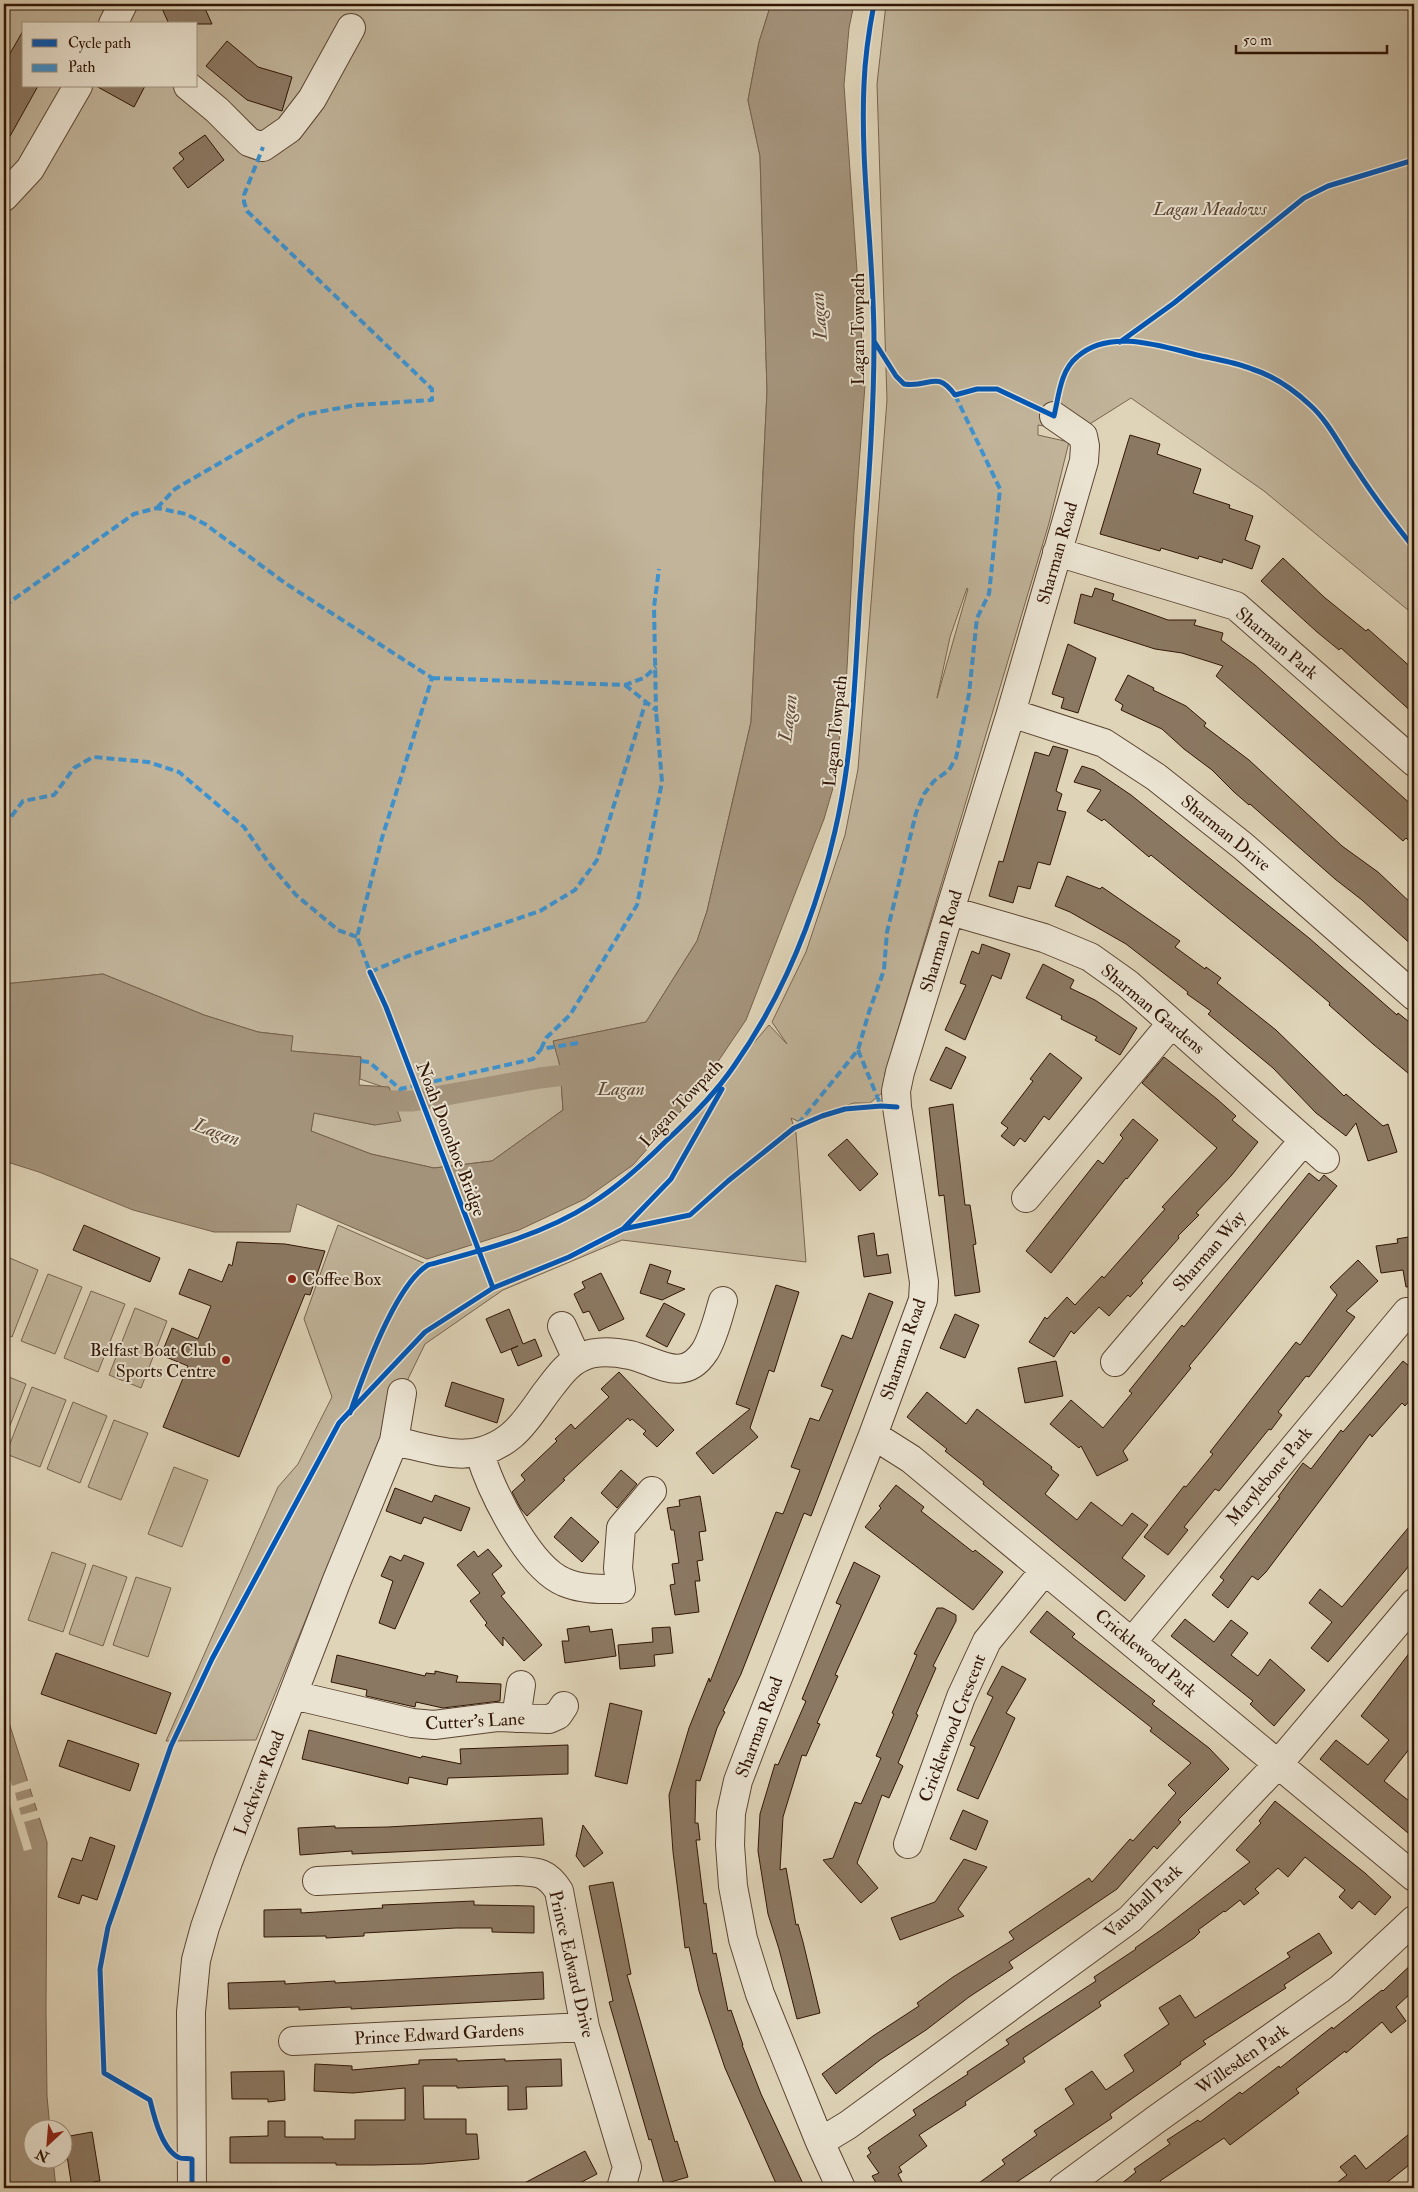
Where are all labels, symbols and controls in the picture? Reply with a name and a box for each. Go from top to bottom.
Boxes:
legend [22,22,198,88]
scale bar [1236,22,1387,54]
text: 50 m [1243,31,1272,50]
text: Cycle path [68,34,131,54]
text: Path [68,58,95,77]
park label: Lagan Meadows [1152,198,1268,221]
street label: Lagan Towpath [847,272,870,385]
water label: Lagan [805,291,833,341]
street label: Sharman Road [1032,499,1083,607]
street label: Sharman Park [1231,602,1323,685]
street label: Lagan Towpath [818,673,853,788]
water label: Lagan [773,693,803,744]
street label: Sharman Drive [1176,790,1276,877]
street label: Sharman Road [915,887,968,995]
street label: Sharman Gardens [1096,959,1209,1060]
street label: Lagan Towpath [635,1054,728,1152]
street label: Noah Donohoe Bridge [410,1059,491,1220]
water label: Lagan [596,1077,645,1101]
water label: Lagan [189,1112,243,1151]
street label: Sharman Way [1168,1205,1252,1297]
place label: Coffee Box [302,1268,381,1291]
marker: Coffee Box [286,1273,298,1285]
street label: Sharman Road [875,1295,932,1403]
place label: Belfast Boat Club Sports Centre [90,1339,216,1383]
marker: Belfast Boat Club Sports Centre [220,1354,232,1366]
street label: Marylebone Park [1221,1422,1318,1531]
street label: Cricklewood Park [1090,1604,1202,1703]
street label: Cricklewood Crescent [914,1651,991,1805]
street label: Sharman Road [731,1673,788,1781]
street label: Cutter's Lane [425,1707,526,1736]
street label: Lockview Road [229,1728,290,1839]
street label: Vauxhall Park [1099,1859,1187,1943]
street label: Prince Edward Drive [543,1888,600,2040]
street label: Prince Edward Gardens [354,2019,525,2050]
street label: Willesden Park [1191,2019,1293,2100]
north arrow [22,2120,72,2170]
text: N [33,2145,53,2166]

